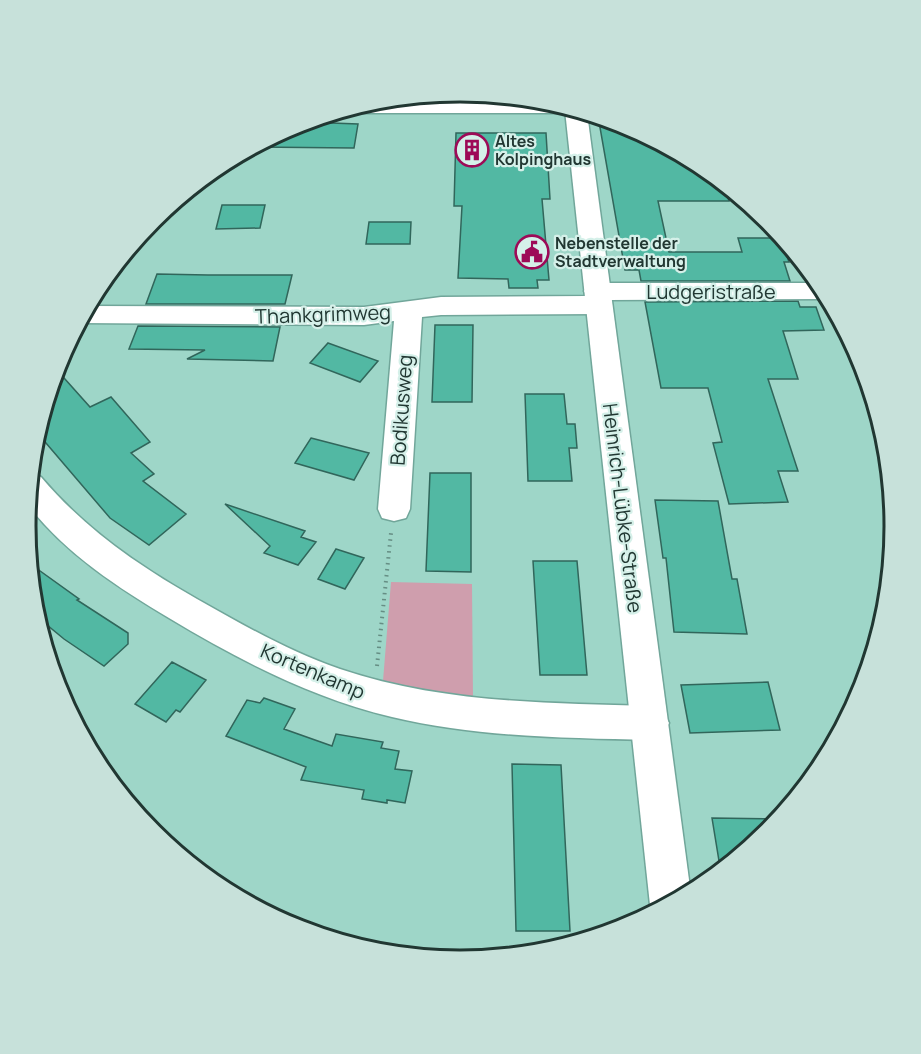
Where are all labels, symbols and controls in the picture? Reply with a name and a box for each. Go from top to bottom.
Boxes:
place label: Altes Kolpinghaus [495,130,592,170]
building icon: Altes Kolpinghaus [454,132,490,168]
place label: Nebenstelle der Stadtverwaltung [555,232,686,272]
public building icon: Nebenstelle der Stadtverwaltung [514,234,550,270]
street label: Ludgeristraße [646,278,776,305]
street label: Thankgrimweg [255,298,391,330]
street label: Bodikusweg [384,354,418,466]
street label: Heinrich-Lübke-Straße [597,402,649,614]
street label: Kortenkamp [257,637,369,705]

